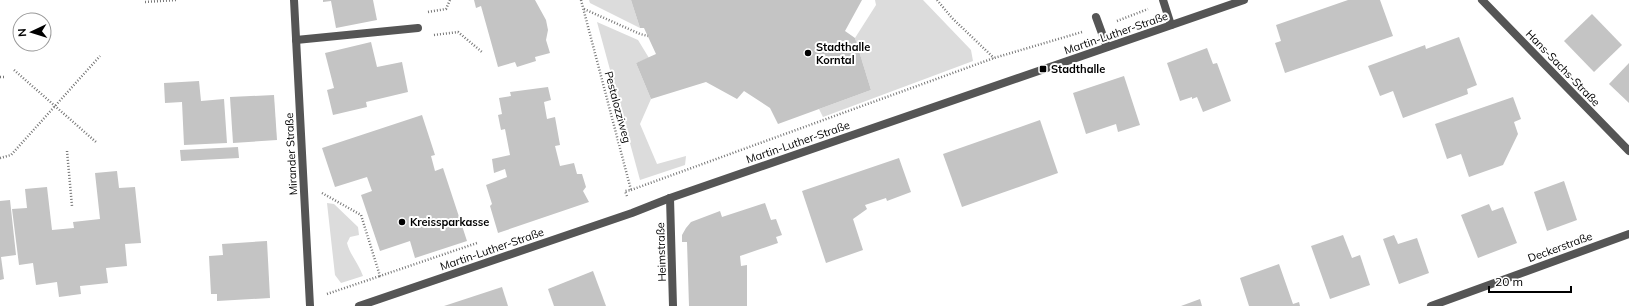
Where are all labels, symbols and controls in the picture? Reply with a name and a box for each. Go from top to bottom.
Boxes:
street label: Martin-Luther-Straße [1062,9,1170,57]
north arrow [12,12,52,52]
street label: Hans-Sachs-Straße [1523,27,1603,109]
text: N [15,28,29,37]
place label: Stadthalle Korntal [816,40,870,67]
marker: Stadthalle Korntal [803,48,813,58]
place label: Stadthalle [1051,62,1105,76]
marker: Stadthalle [1038,64,1048,74]
street label: Pestalozziweg [602,70,634,144]
street label: Mirander Straße [282,112,300,196]
street label: Martin-Luther-Straße [744,118,852,166]
place label: Kreissparkasse [410,215,489,229]
marker: Kreissparkasse [397,217,407,227]
street label: Heimstraße [653,222,669,282]
street label: Martin-Luther-Straße [438,225,546,273]
street label: Deckerstraße [1526,229,1594,265]
scale bar [1489,268,1571,294]
text: 20 m [1495,274,1523,289]

